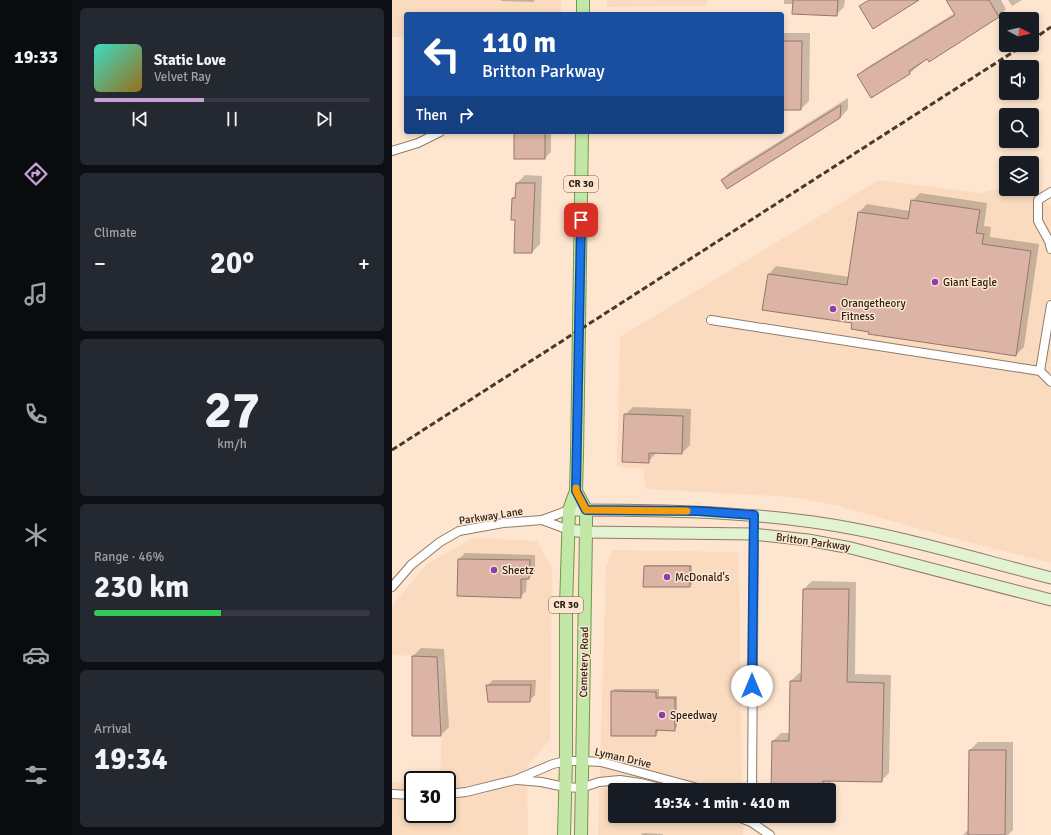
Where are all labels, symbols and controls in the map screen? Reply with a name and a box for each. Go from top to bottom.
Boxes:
north arrow [999,12,1039,52]
map controls [999,12,1039,196]
text: 110 m [482,26,556,60]
icon: left [416,28,468,80]
text: 19:33 [14,46,58,68]
text: Static Love [154,51,226,69]
text: Britton Parkway [482,60,605,82]
button: sound [999,60,1039,100]
text: Velvet Ray [154,69,211,85]
icon: right [455,104,477,126]
text: Then [416,106,447,124]
icon: previous [129,108,151,130]
icon: pause [221,108,243,130]
icon: next [313,108,335,130]
button: search [999,108,1039,148]
button: layers [999,156,1039,196]
icon: directions [22,160,50,188]
road number: CR 30 [564,176,598,192]
pin [564,203,598,237]
icon: arrive [570,209,592,231]
text: Climate [94,225,137,241]
text: 20° [210,245,254,282]
text: − [94,250,106,277]
text: + [358,250,370,277]
place label: Giant Eagle [943,276,997,289]
marker: Giant Eagle [930,277,940,287]
icon: music [22,280,50,308]
place label: Orangetheory Fitness [841,297,906,323]
marker: Orangetheory Fitness [828,304,838,314]
text: 27 [204,378,260,442]
icon: phone [22,400,50,428]
text: km/h [217,436,247,452]
street label: Parkway Lane [458,505,524,527]
icon: climate [22,521,50,549]
street label: Britton Parkway [775,530,852,554]
text: Range · 46% [94,549,164,565]
place label: Sheetz [502,564,534,577]
marker: Sheetz [489,565,499,575]
text: 230 km [94,569,189,606]
place label: McDonald's [675,571,730,584]
marker: McDonald's [662,572,672,582]
road number: CR 30 [549,597,583,613]
street label: Cemetery Road [577,626,591,698]
icon: car [22,641,50,669]
position arrow [731,665,773,707]
place label: Speedway [670,709,718,722]
marker: Speedway [657,710,667,720]
text: Arrival [94,721,131,737]
text: 19:34 [94,741,168,778]
street label: Lyman Drive [593,745,653,771]
icon: filters [22,761,50,789]
speed limit sign: 30 [404,771,456,823]
text: 19:34 · 1 min · 410 m [654,794,790,812]

